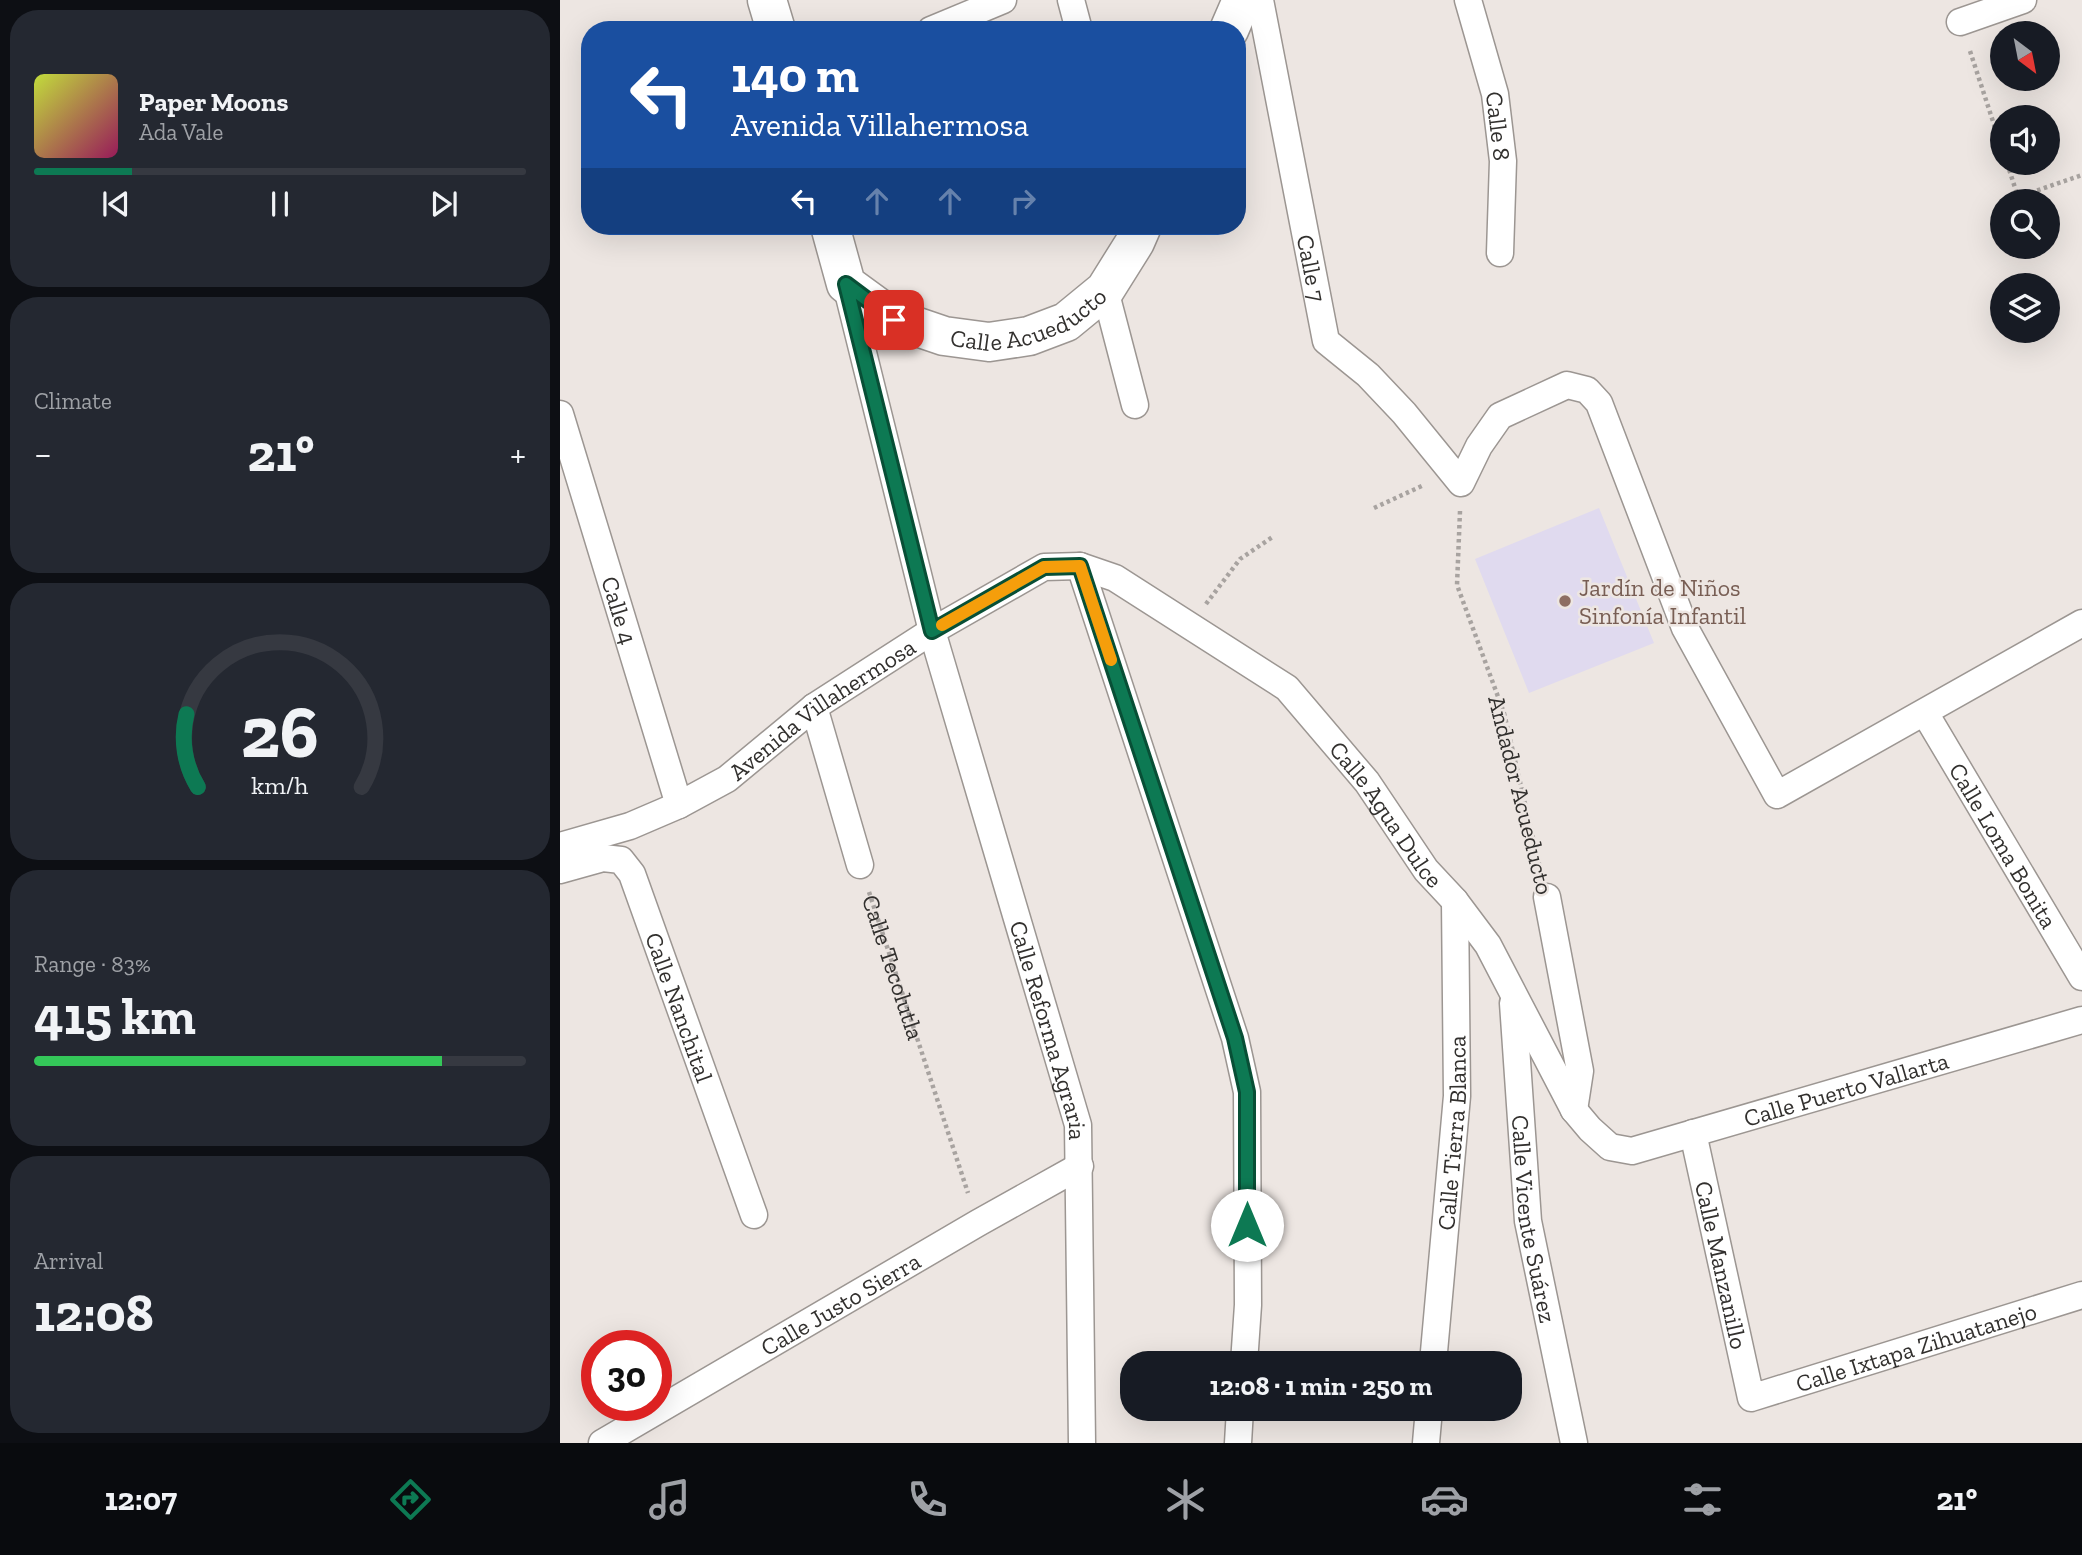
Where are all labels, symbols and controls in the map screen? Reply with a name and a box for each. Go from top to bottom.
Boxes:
north arrow [1990,21,2060,91]
map controls [1990,21,2060,343]
text: 140 m [731,46,859,105]
icon: left [616,49,707,140]
text: Paper Moons [139,86,288,118]
street label: Calle 8 [1480,90,1517,162]
button: sound [1990,105,2060,175]
text: Avenida Villahermosa [731,106,1029,144]
text: Ada Vale [139,118,223,146]
icon: left [785,182,823,220]
icon: ahead [858,182,896,220]
icon: ahead [931,182,969,220]
icon: right [1004,182,1042,220]
icon: previous [97,185,135,223]
icon: pause [261,185,299,223]
icon: next [425,185,463,223]
button: search [1990,189,2060,259]
street label: Calle 7 [1291,232,1333,304]
button: layers [1990,273,2060,343]
street label: Calle Acueducto [949,281,1112,357]
pin [864,290,924,350]
icon: arrive [875,301,913,339]
text: Climate [34,387,112,415]
text: 21° [247,422,314,484]
text: − [34,431,52,477]
text: + [510,431,526,477]
street label: Calle 4 [596,573,644,648]
place label: Jardín de Niños Sinfonía Infantil [1579,573,1746,630]
marker: Jardín de Niños Sinfonía Infantil [1557,593,1573,609]
street label: Avenida Villahermosa [723,631,921,786]
text: 26 [241,689,319,777]
street label: Andador Acueducto [1482,693,1560,897]
street label: Calle Agua Dulce [1324,735,1449,893]
street label: Calle Loma Bonita [1943,757,2064,934]
text: km/h [251,770,309,800]
street label: Calle Tecolutla [856,891,931,1044]
street label: Calle Reforma Agraria [1004,917,1093,1141]
street label: Calle Nanchital [640,928,720,1086]
text: Range · 83% [34,950,151,978]
text: 415 km [34,985,196,1047]
street label: Calle Tierra Blanca [1431,1035,1472,1231]
street label: Calle Puerto Vallarta [1740,1045,1952,1132]
street label: Calle Vicente Suárez [1506,1114,1563,1325]
street label: Calle Manzanillo [1689,1178,1754,1352]
position arrow [1210,1188,1284,1262]
street label: Calle Justo Sierra [755,1245,926,1362]
text: Arrival [34,1247,103,1275]
text: 12:08 [34,1282,154,1344]
street label: Calle Ixtapa Zihuatanejo [1792,1296,2040,1398]
speed limit sign: 30 [581,1330,672,1421]
text: 12:08 · 1 min · 250 m [1210,1370,1432,1402]
icon: directions [386,1475,435,1524]
icon: music [645,1475,694,1524]
icon: phone [903,1475,952,1524]
icon: climate [1161,1475,1210,1524]
icon: car [1420,1475,1469,1524]
icon: filters [1678,1475,1727,1524]
text: 12:07 [105,1480,177,1518]
text: 21° [1936,1480,1977,1518]

